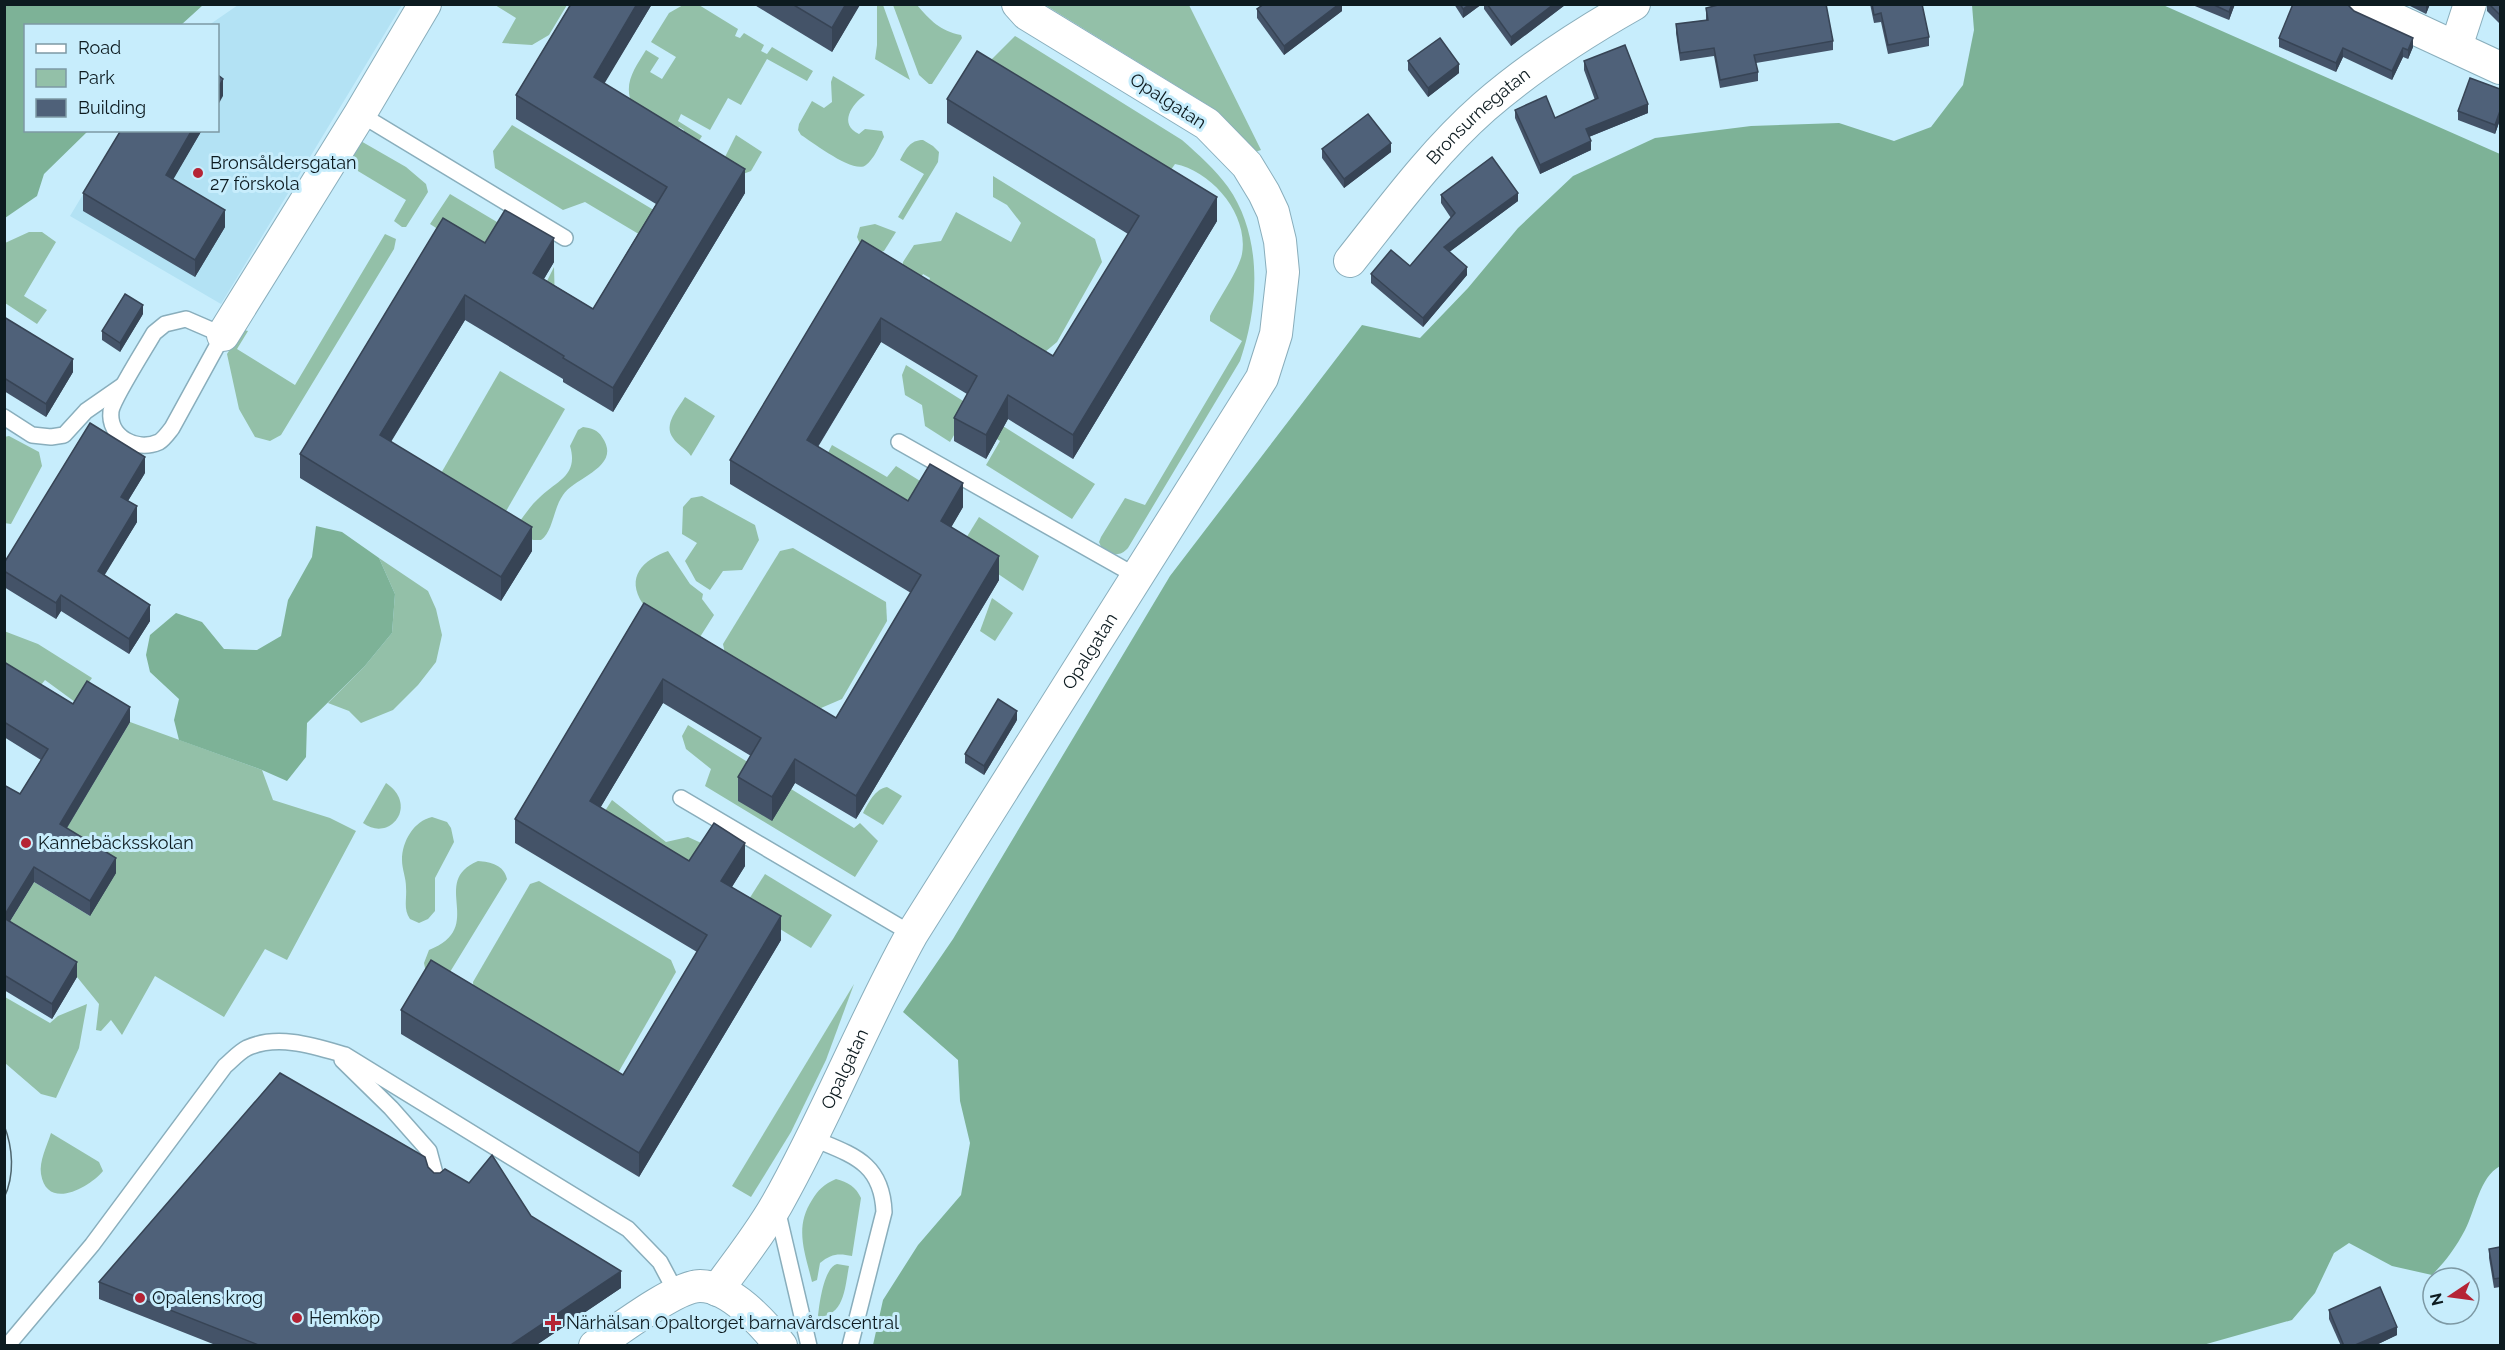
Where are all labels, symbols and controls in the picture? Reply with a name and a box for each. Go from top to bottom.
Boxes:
legend [24,24,219,132]
text: Road [78,37,121,58]
street label: Bronsurnegatan [1422,63,1534,168]
text: Park [78,67,115,88]
street label: Opalgatan [1126,68,1210,133]
text: Building [78,97,146,118]
place label: Bronsåldersgatan 27 förskola [210,152,357,194]
marker: Bronsåldersgatan 27 förskola [191,166,205,180]
street label: Opalgatan [1058,609,1122,693]
place label: Kannebäcksskolan [38,832,194,853]
marker: Kannebäcksskolan [19,836,33,850]
street label: Opalgatan [816,1025,872,1112]
north arrow [2421,1266,2481,1326]
place label: Opalens krog [152,1287,263,1308]
marker: Opalens krog [133,1291,147,1305]
text: N [2426,1291,2448,1307]
place label: Hemköp [309,1307,380,1328]
marker: Hemköp [290,1311,304,1325]
place label: Närhälsan Opaltorget barnavårdscentral [566,1312,899,1333]
marker: Närhälsan Opaltorget barnavårdscentral [544,1314,562,1332]

